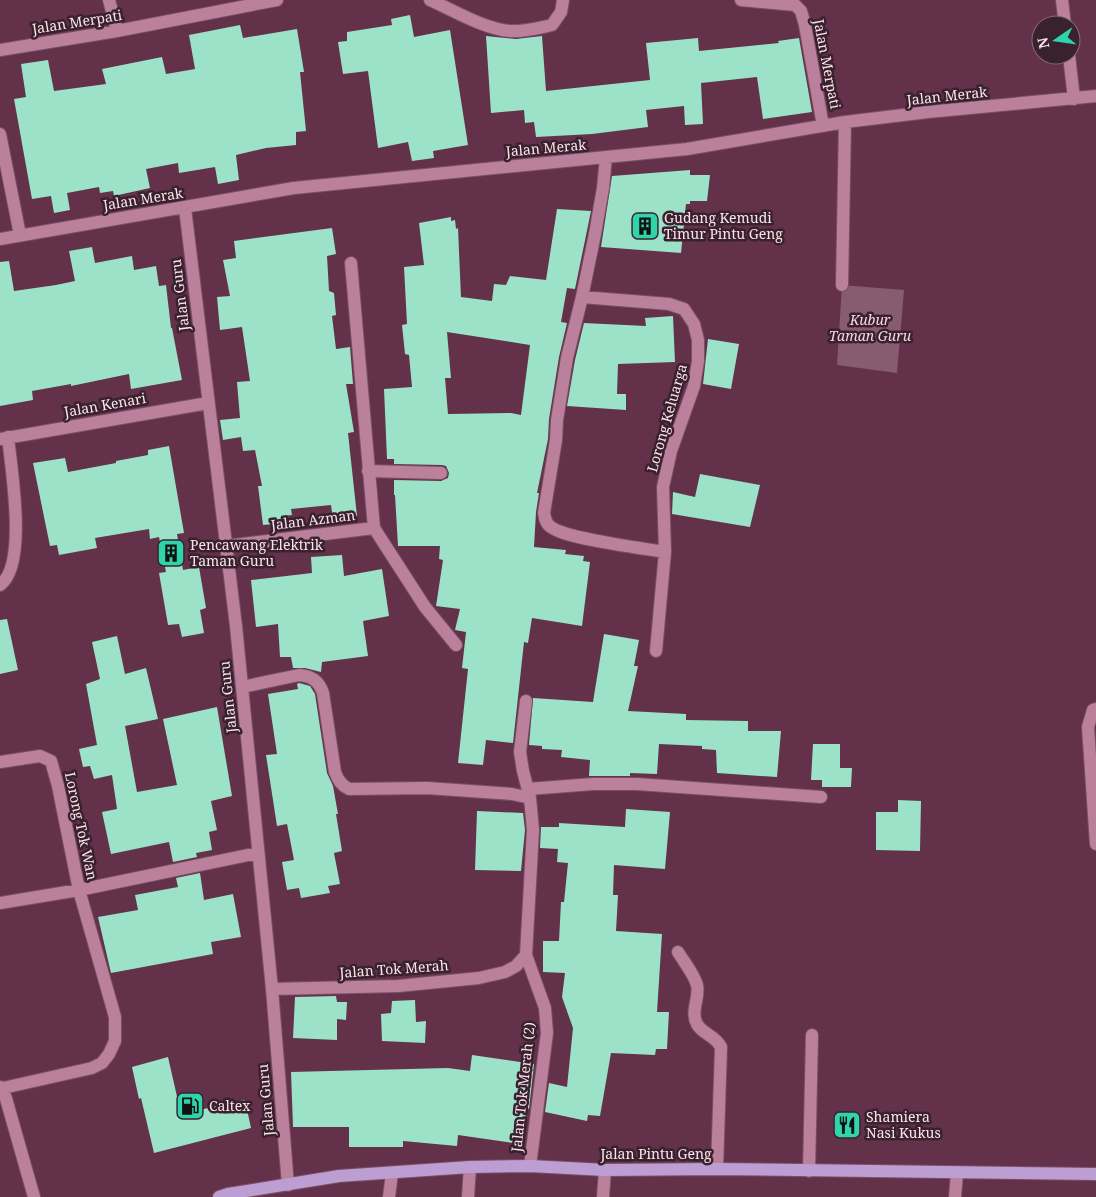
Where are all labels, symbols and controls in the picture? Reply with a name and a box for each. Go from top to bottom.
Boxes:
street label: Jalan Merpati [30,5,124,38]
north arrow [1031,15,1081,65]
street label: Jalan Merpati [809,17,846,111]
text: N [1032,36,1053,51]
street label: Jalan Merak [905,82,989,109]
street label: Jalan Merak [504,134,588,161]
street label: Jalan Merak [101,183,185,214]
place label: Gudang Kemudi Timur Pintu Geng [664,208,783,243]
building icon: Gudang Kemudi Timur Pintu Geng [630,211,660,241]
street label: Jalan Guru [166,258,193,333]
park label: Kubur Taman Guru [829,310,912,345]
street label: Lorong Keluarga [642,361,691,474]
street label: Jalan Kenari [62,388,148,421]
street label: Jalan Azman [269,505,356,534]
place label: Pencawang Elektrik Taman Guru [190,535,324,570]
building icon: Pencawang Elektrik Taman Guru [156,538,186,568]
street label: Jalan Guru [214,660,241,735]
street label: Lorong Tok Wan [61,770,102,882]
street label: Jalan Tok Merah [338,955,449,982]
street label: Jalan Tok Merah (2) [506,1021,539,1154]
street label: Jalan Guru [253,1063,278,1138]
fuel station icon: Caltex [175,1091,205,1121]
place label: Caltex [209,1096,251,1115]
place label: Shamiera Nasi Kukus [866,1107,941,1142]
restaurant icon: Shamiera Nasi Kukus [832,1110,862,1140]
street label: Jalan Pintu Geng [599,1144,712,1163]

